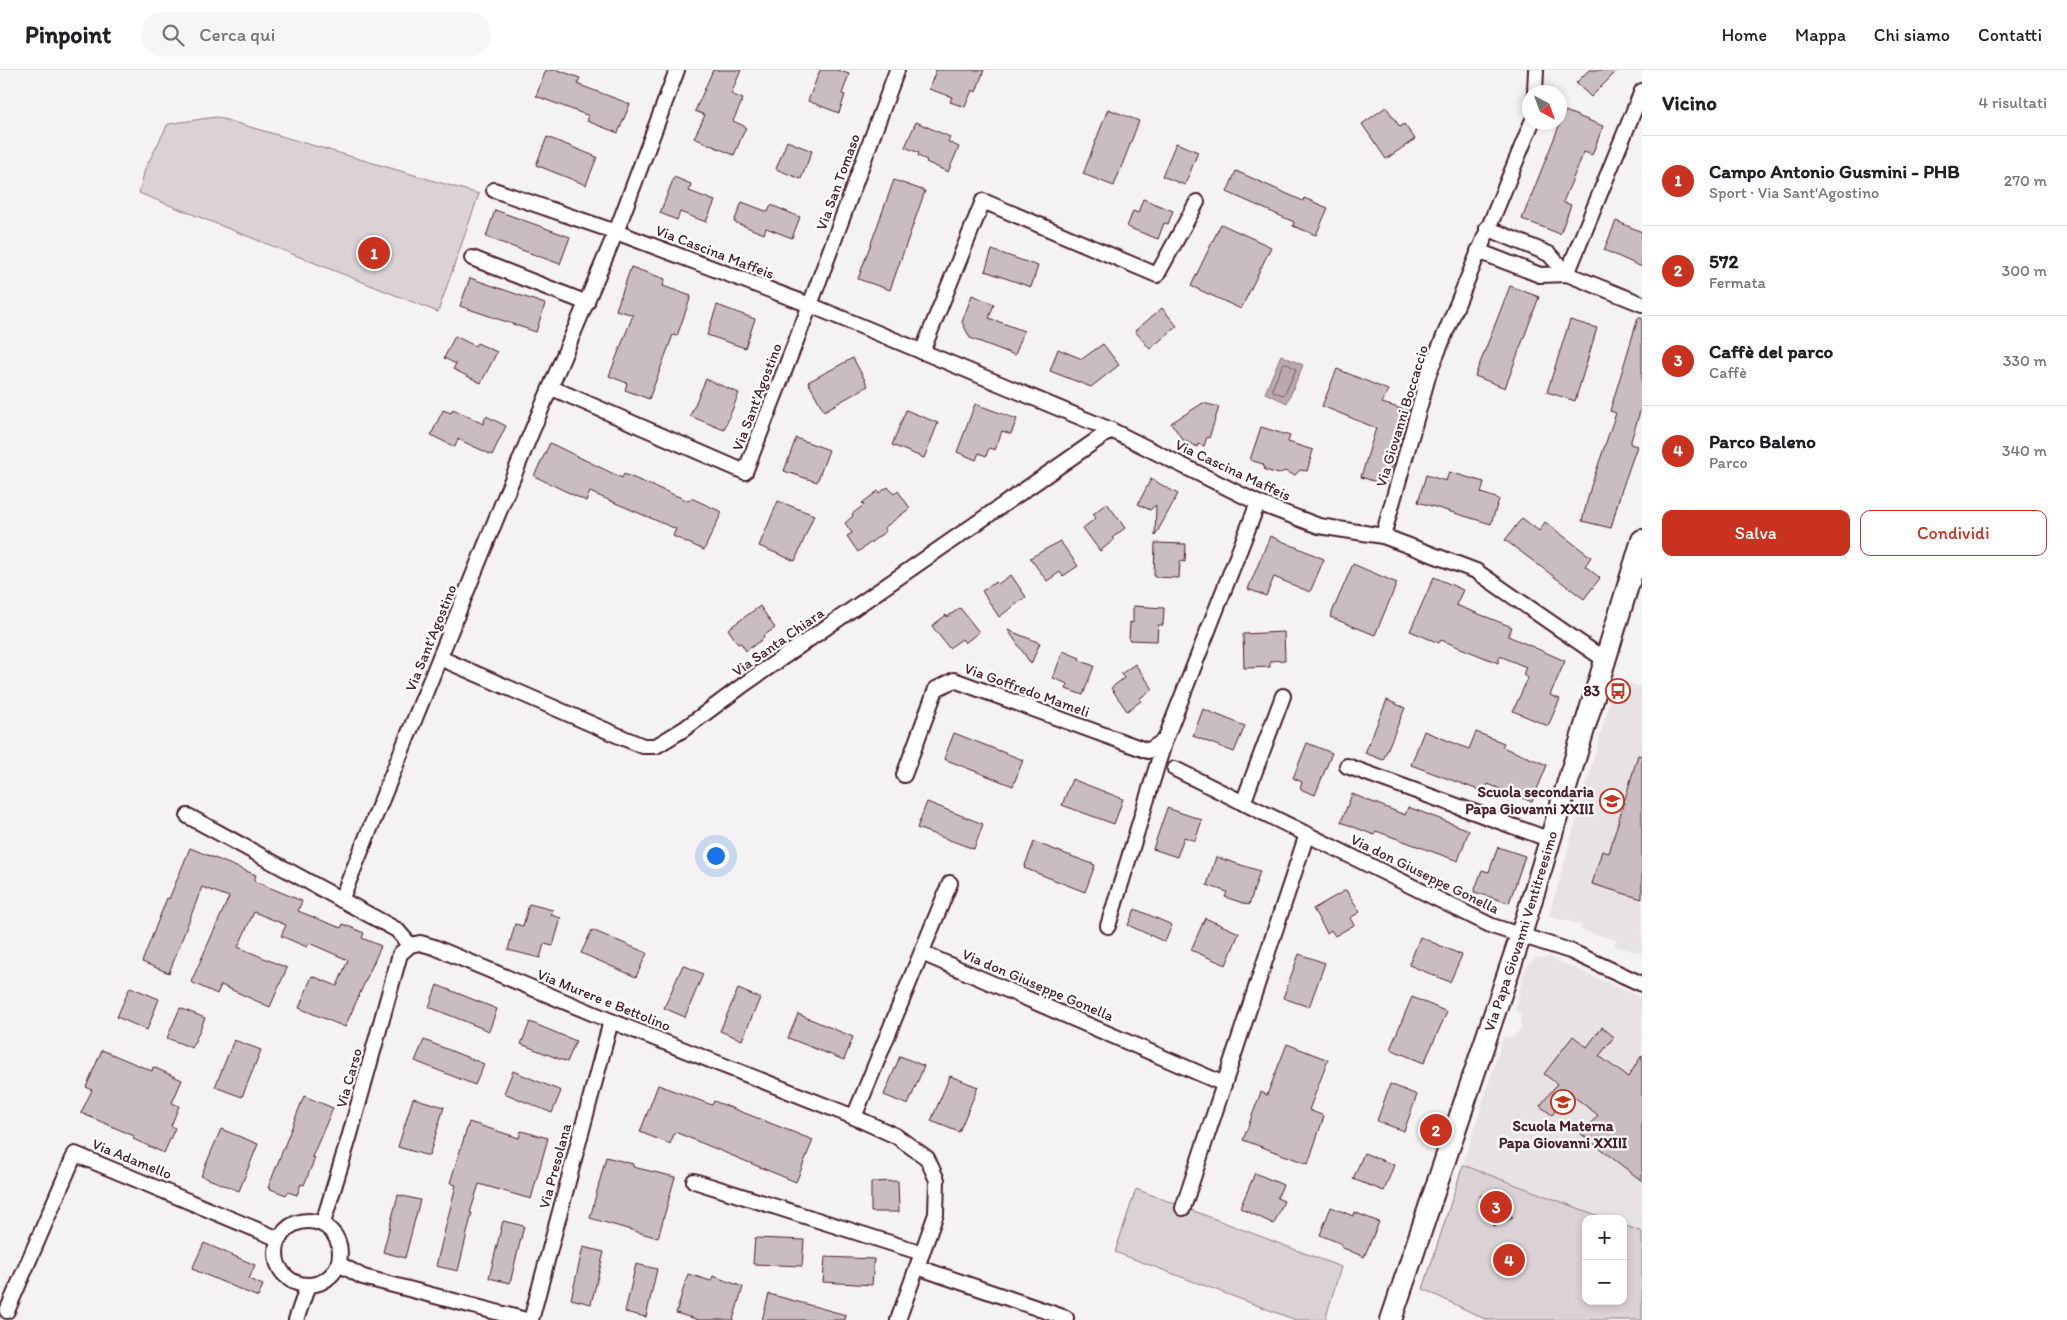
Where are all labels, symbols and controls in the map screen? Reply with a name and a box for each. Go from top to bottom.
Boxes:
search box [141,12,491,57]
text: Pinpoint [25,20,111,49]
icon: search [159,21,187,49]
text: Cerca qui [199,23,275,46]
text: Home [1722,24,1767,46]
text: Mappa [1795,24,1846,46]
text: Chi siamo [1874,24,1950,46]
text: Contatti [1978,24,2042,46]
north arrow [1522,85,1567,130]
text: Vicino [1662,90,1717,115]
text: 4 risultati [1979,93,2047,112]
street label: Via San Tomaso [812,131,864,233]
text: Campo Antonio Gusmini - PHB [1709,160,1960,183]
text: 1 [1674,171,1682,190]
text: 270 m [2004,171,2047,190]
text: Sport · Via Sant'Agostino [1709,183,1879,202]
street label: Via Cascina Maffeis [653,221,777,283]
pin: 1 [358,234,390,272]
text: 572 [1709,250,1738,273]
text: 2 [1674,261,1682,280]
text: 300 m [2002,261,2047,280]
text: Fermata [1709,273,1766,292]
text: Caffè del parco [1709,340,1833,363]
street label: Via Sant'Agostino [728,341,786,453]
street label: Via Giovanni Boccaccio [1372,343,1432,489]
text: 3 [1674,351,1682,370]
text: 330 m [2003,351,2047,370]
text: Caffè [1709,363,1747,382]
text: Parco Baleno [1709,430,1816,453]
street label: Via Cascina Maffeis [1172,435,1294,505]
text: 4 [1673,441,1683,460]
text: 340 m [2002,441,2047,460]
text: Parco [1709,453,1748,472]
button: Salva [1662,510,1850,556]
button: Condividi [1860,510,2047,556]
street label: Via Sant'Agostino [401,582,461,694]
street label: Via Santa Chiara [729,604,828,680]
street label: Via Goffredo Mameli [962,659,1092,721]
bus stop icon: 83 [1605,678,1631,704]
place label: 83 [1584,682,1600,700]
place label: Scuola secondaria Papa Giovanni XXIII [1465,783,1595,819]
school or university icon: Scuola secondaria Papa Giovanni XXIII [1599,788,1625,814]
street label: Via Papa Giovanni Ventitreesimo [1480,829,1561,1034]
street label: Via don Giuseppe Gonella [1348,830,1502,918]
your location [703,843,729,869]
street label: Via don Giuseppe Gonella [959,945,1117,1025]
street label: Via Murere e Bettolino [535,965,673,1035]
street label: Via Carso [332,1046,366,1110]
school or university icon: Scuola Materna Papa Giovanni XXIII [1550,1089,1576,1115]
pin: 2 [1420,1111,1452,1149]
place label: Scuola Materna Papa Giovanni XXIII [1499,1117,1628,1153]
street label: Via Presolana [535,1121,575,1211]
street label: Via Adamello [89,1135,175,1183]
pin: 3 [1480,1188,1512,1226]
map controls [1582,1215,1627,1305]
button: + [1582,1215,1627,1260]
pin: 4 [1493,1241,1525,1279]
button: − [1582,1260,1627,1305]

